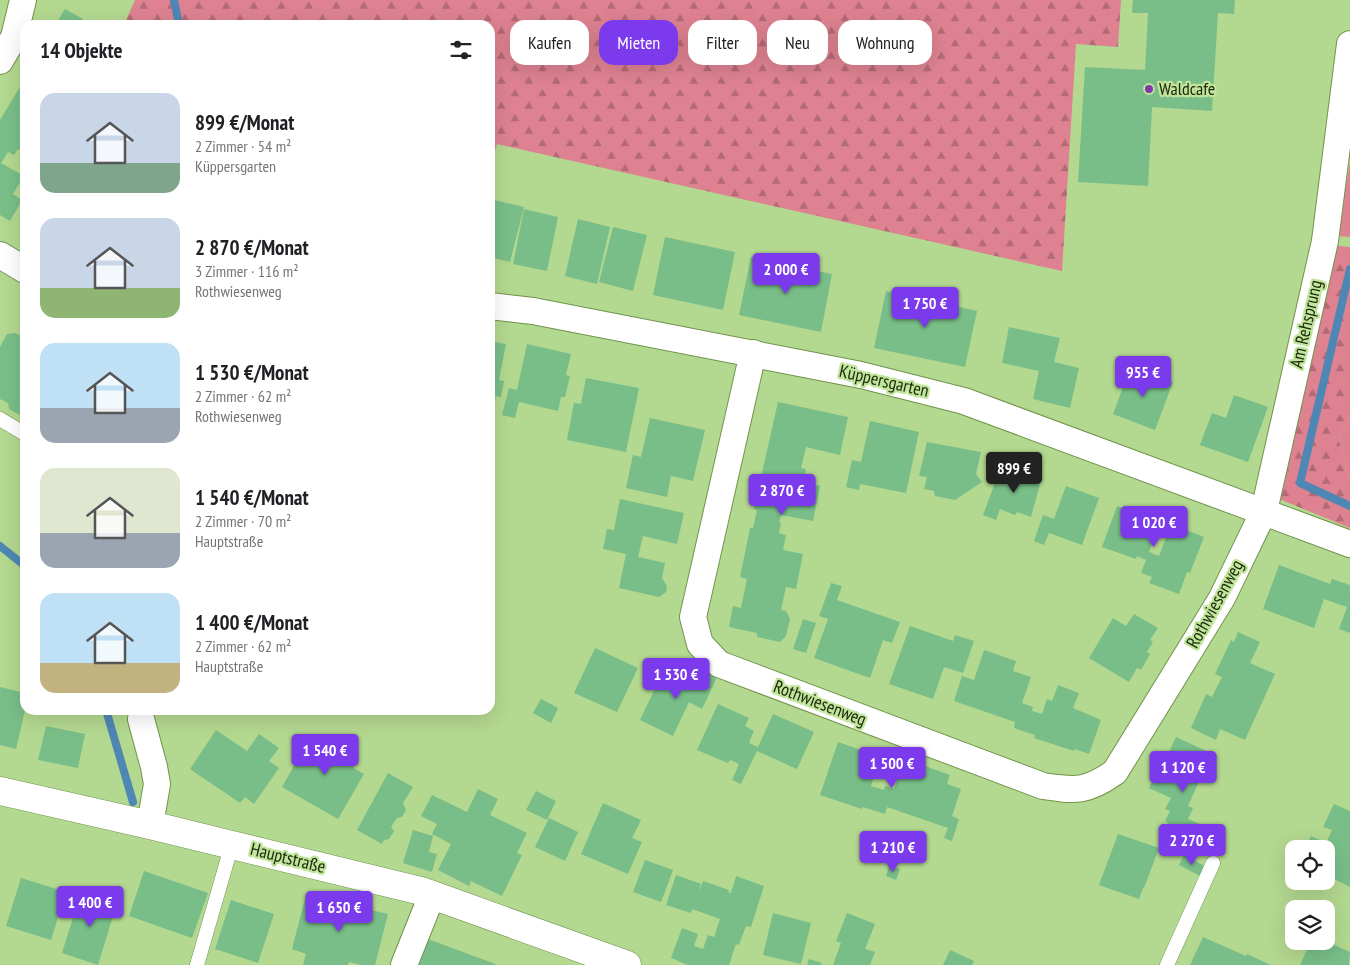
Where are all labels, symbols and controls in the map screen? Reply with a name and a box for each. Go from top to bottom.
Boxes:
chip: Kaufen [510,20,589,65]
chip: Mieten [599,20,678,65]
chip: Filter [688,20,757,65]
chip: Neu [767,20,828,65]
chip: Wohnung [838,20,932,65]
icon: filters [447,36,475,64]
text: 14 Objekte [40,37,123,64]
place label: Waldcafe [1159,77,1215,100]
marker: Waldcafe [1143,83,1155,95]
text: 899 €/Monat [195,109,294,136]
icon: home [80,113,140,173]
text: 2 Zimmer · 54 m² [195,136,291,156]
text: Küppersgarten [195,156,276,176]
text: 2 870 €/Monat [195,234,309,261]
icon: home [80,238,140,298]
pin: 2 000 € [740,252,832,295]
text: 2 000 € [764,259,808,279]
text: 3 Zimmer · 116 m² [195,261,299,281]
street label: Am Rehsprung [1284,278,1327,370]
text: Rothwiesenweg [195,281,282,301]
pin: 1 750 € [879,286,971,329]
text: 1 750 € [903,293,947,313]
pin: 955 € [1108,356,1178,398]
text: 1 530 €/Monat [195,359,309,386]
street label: Küppersgarten [837,359,931,402]
text: 955 € [1126,362,1160,382]
icon: home [80,363,140,423]
text: 2 Zimmer · 62 m² [195,386,291,406]
text: Rothwiesenweg [195,406,282,426]
pin: 899 € [979,452,1049,494]
text: 899 € [997,458,1031,478]
pin: 2 870 € [736,474,828,516]
text: 2 870 € [760,480,804,500]
text: 1 540 €/Monat [195,484,309,511]
icon: home [80,488,140,548]
pin: 1 020 € [1108,506,1200,548]
text: 2 Zimmer · 70 m² [195,511,291,531]
text: 1 020 € [1132,512,1176,532]
text: Hauptstraße [195,531,263,551]
street label: Rothwiesenweg [1181,556,1248,652]
text: 1 400 €/Monat [195,609,309,636]
icon: home [80,613,140,673]
text: 2 Zimmer · 62 m² [195,636,291,656]
text: Hauptstraße [195,656,263,676]
pin: 1 530 € [630,658,722,700]
text: 1 530 € [654,664,698,684]
street label: Rothwiesenweg [771,674,870,731]
pin: 1 540 € [279,734,371,776]
text: 1 540 € [303,740,347,760]
pin: 1 500 € [846,746,938,789]
pin: 1 120 € [1137,750,1229,793]
text: 1 500 € [870,753,914,773]
text: 1 120 € [1161,757,1205,777]
pin: 2 270 € [1146,824,1238,866]
pin: 1 210 € [847,830,939,873]
text: 2 270 € [1170,830,1214,850]
street label: Hauptstraße [248,837,328,878]
text: 1 210 € [871,837,915,857]
map controls [1285,840,1335,950]
button: locate [1285,840,1335,890]
pin: 1 400 € [44,886,136,928]
pin: 1 650 € [293,890,385,933]
text: 1 400 € [68,892,112,912]
text: 1 650 € [317,897,361,917]
button: layers [1285,900,1335,950]

